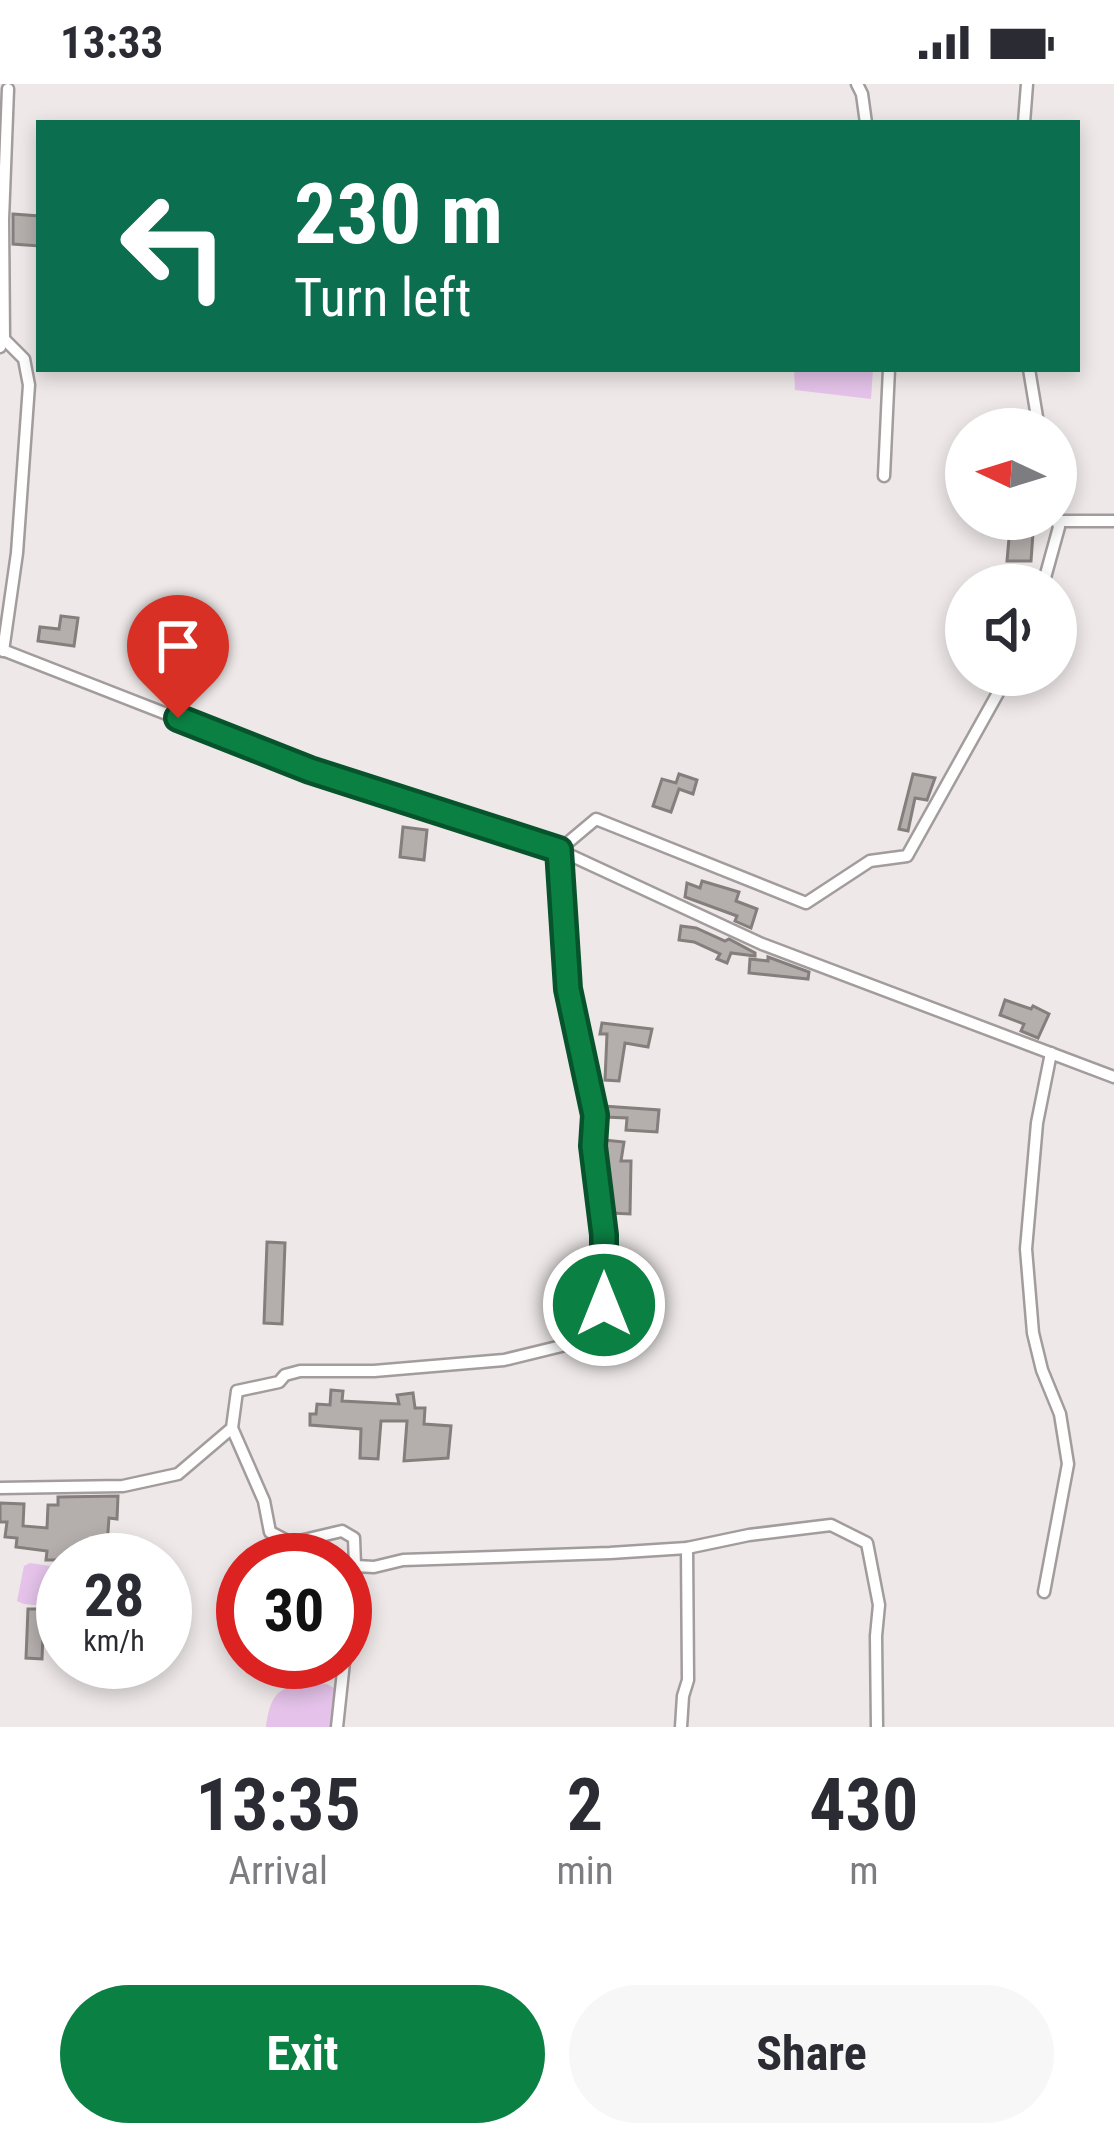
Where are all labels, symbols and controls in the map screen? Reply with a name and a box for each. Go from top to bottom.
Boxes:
text: 13:33 [60,16,163,69]
text: 230 m [294,165,503,264]
icon: left [96,168,252,324]
text: Turn left [294,266,471,329]
north arrow [945,408,1077,540]
map controls [945,408,1077,696]
button: sound [945,564,1077,696]
pin [127,595,229,718]
icon: arrive [145,613,211,679]
position arrow [541,1242,667,1368]
speed limit sign: 30 [216,1533,372,1689]
text: 28 [84,1560,144,1631]
text: km/h [83,1623,145,1658]
text: 13:35 [196,1763,361,1848]
text: 2 [567,1763,603,1848]
text: 430 [809,1763,918,1848]
text: Arrival [229,1848,328,1894]
text: min [556,1848,614,1894]
text: m [849,1848,879,1894]
button: Exit [60,1985,545,2123]
button: Share [569,1985,1054,2123]

